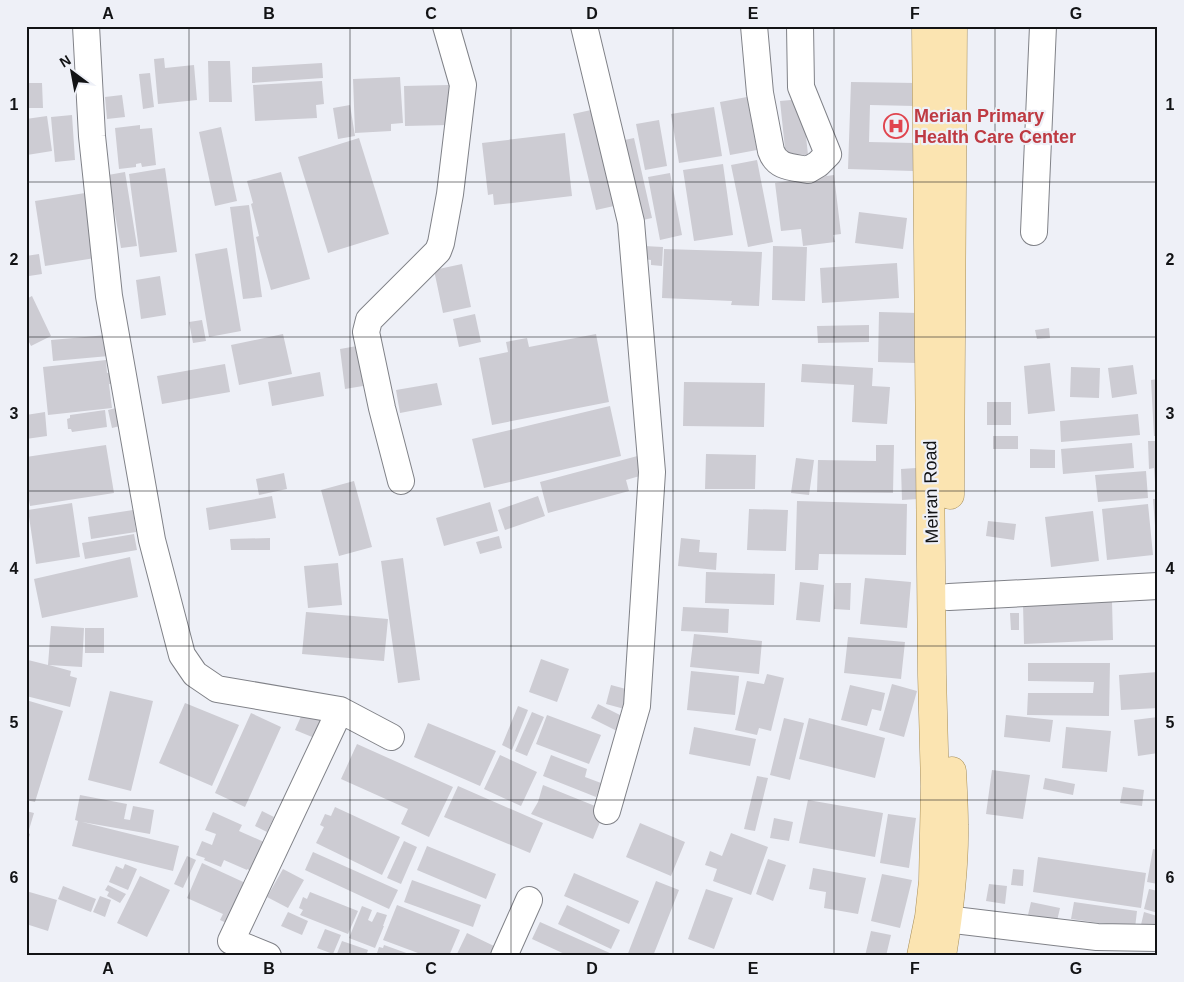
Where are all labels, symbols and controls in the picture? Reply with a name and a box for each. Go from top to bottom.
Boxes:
text: A [102,5,114,22]
text: B [263,5,275,22]
text: C [425,5,437,22]
text: D [586,5,598,22]
text: E [748,5,759,22]
text: F [910,5,920,22]
text: G [1070,5,1082,22]
north arrow [48,48,98,98]
text: N [57,52,74,70]
text: 1 [10,96,19,113]
text: 1 [1166,96,1175,113]
place label: Merian Primary Health Care Center [914,106,1076,147]
hospital icon: Merian Primary Health Care Center [883,113,909,139]
text: 2 [10,251,19,268]
text: 2 [1166,251,1175,268]
text: 3 [10,405,19,422]
text: 3 [1166,405,1175,422]
street label: Meiran Road [920,440,942,544]
text: 4 [10,560,19,577]
text: 4 [1166,560,1175,577]
text: 5 [10,714,19,731]
text: 5 [1166,714,1175,731]
text: 6 [10,869,19,886]
text: 6 [1166,869,1175,886]
text: A [102,960,114,977]
text: B [263,960,275,977]
text: C [425,960,437,977]
text: D [586,960,598,977]
text: E [748,960,759,977]
text: F [910,960,920,977]
text: G [1070,960,1082,977]

